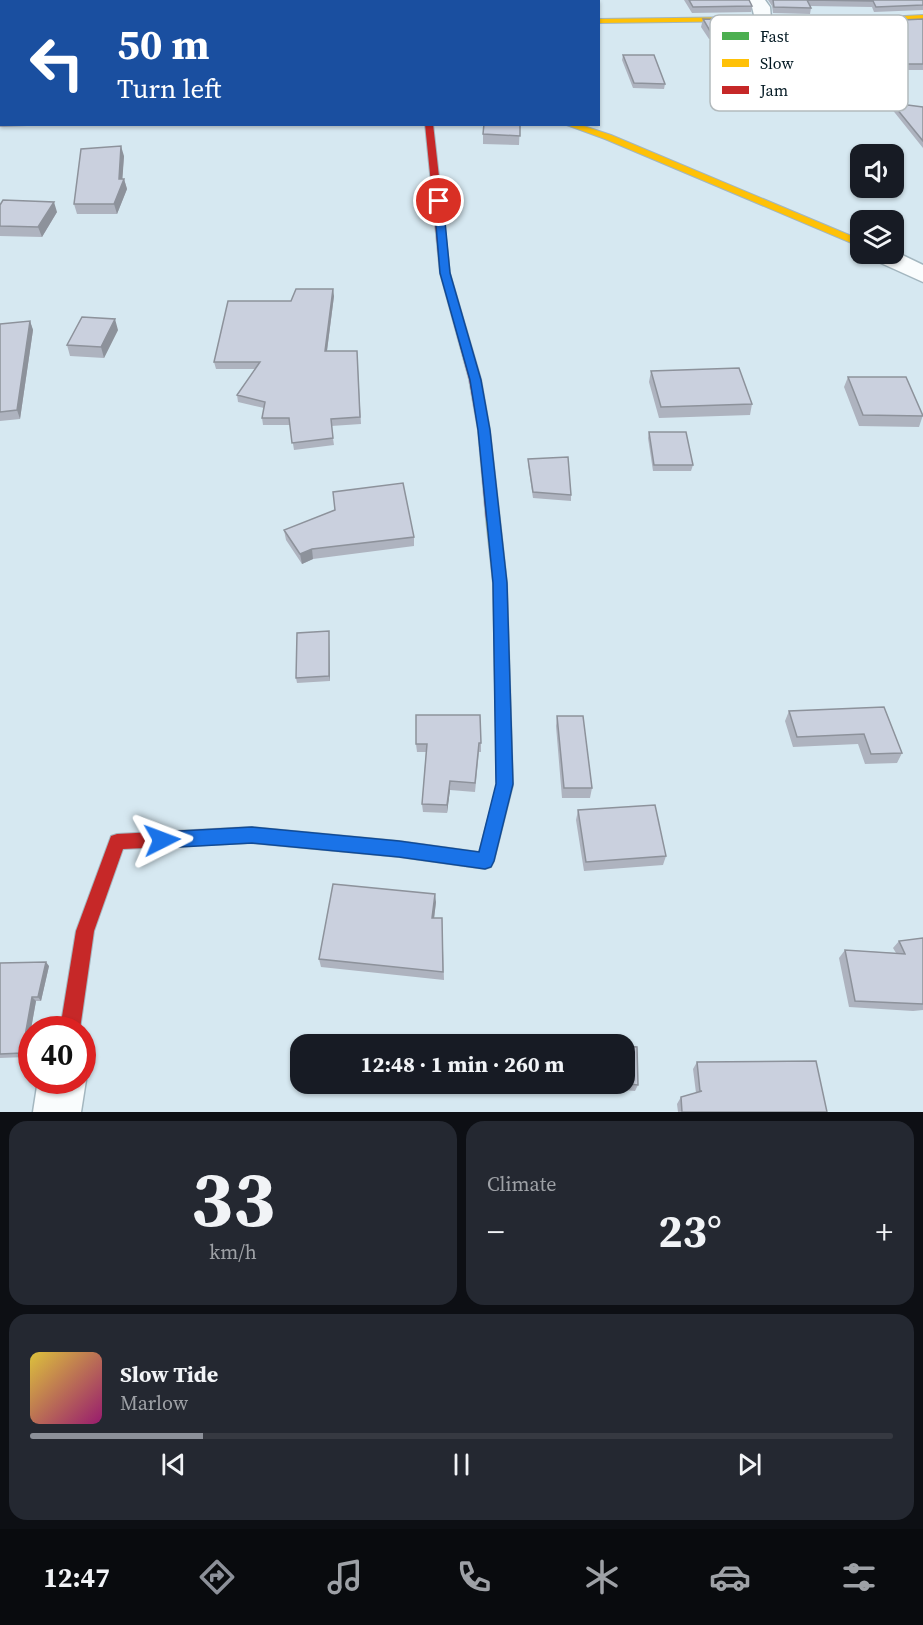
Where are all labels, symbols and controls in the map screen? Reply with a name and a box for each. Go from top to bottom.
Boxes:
text: 50 m [117,15,210,73]
legend [710,15,908,111]
icon: left [18,24,96,102]
text: Fast [760,25,790,47]
text: Slow [760,52,795,74]
text: Turn left [117,70,221,107]
text: Jam [759,79,788,101]
map controls [850,144,904,264]
button: sound [850,144,904,198]
pin [413,175,464,226]
icon: arrive [422,184,455,217]
button: layers [850,210,904,264]
position arrow [130,808,194,872]
speed limit sign: 40 [18,1016,96,1094]
text: 12:48 · 1 min · 260 m [361,1049,564,1079]
text: 33 [191,1145,275,1252]
text: Climate [487,1170,556,1198]
text: 23° [658,1200,722,1262]
text: − [487,1209,505,1254]
text: + [875,1209,893,1254]
text: km/h [209,1238,257,1266]
text: Slow Tide [120,1359,218,1389]
text: Marlow [120,1389,188,1417]
icon: previous [157,1448,190,1481]
icon: pause [445,1448,478,1481]
icon: next [733,1448,766,1481]
icon: directions [196,1556,238,1598]
icon: music [324,1556,366,1598]
icon: phone [453,1556,495,1598]
icon: climate [581,1556,623,1598]
icon: car [709,1556,751,1598]
icon: filters [838,1556,880,1598]
text: 12:47 [43,1559,110,1596]

